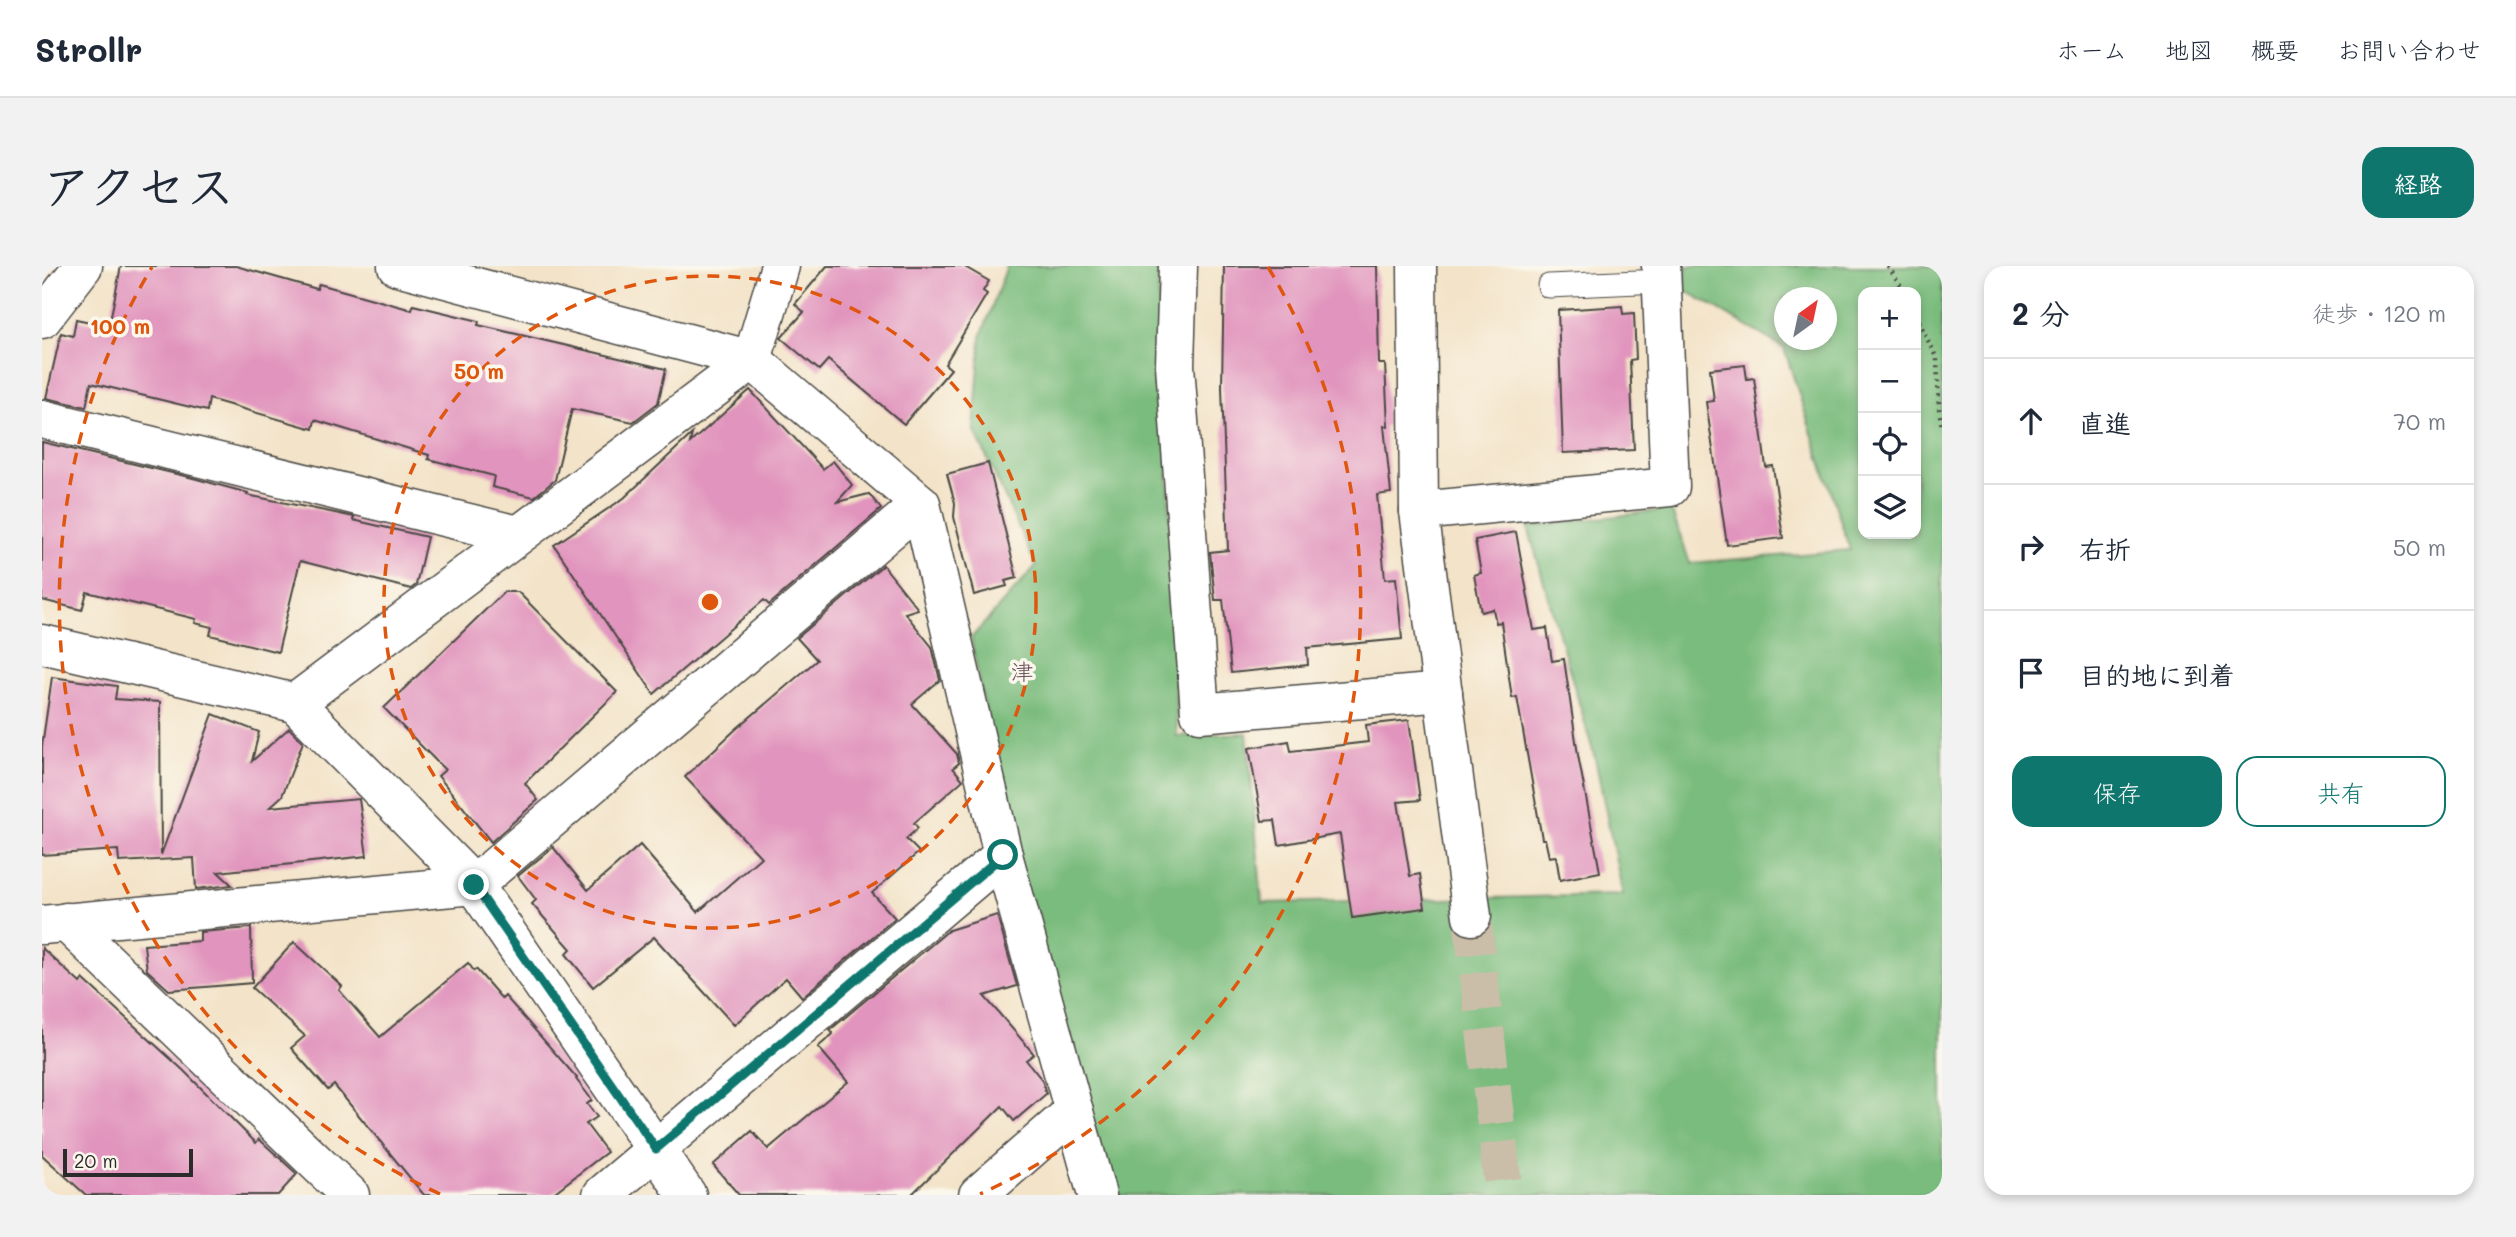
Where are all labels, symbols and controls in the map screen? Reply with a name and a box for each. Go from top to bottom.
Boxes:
text: Strollr [35,27,143,70]
text: ホーム [2056,34,2127,65]
text: 地図 [2165,34,2213,65]
text: 概要 [2251,34,2299,65]
text: お問い合わせ [2337,34,2481,65]
button: 経路 [2362,147,2474,218]
text: アクセス [42,153,235,216]
north arrow [1774,287,1837,350]
map controls [1858,287,1921,539]
button: + [1858,287,1921,350]
text: 2 分 [2012,293,2070,333]
text: 徒歩 · 120 m [2312,298,2446,328]
text: 100 m [90,312,150,339]
button: − [1858,350,1921,413]
text: 50 m [454,357,504,384]
icon: ahead [2012,402,2050,440]
text: 直進 [2079,406,2131,440]
text: 70 m [2393,406,2446,436]
button: locate [1858,413,1921,476]
button: layers [1858,476,1921,539]
icon: right [2012,528,2050,566]
text: 右折 [2079,532,2131,566]
text: 50 m [2393,532,2446,562]
centre of rings [698,590,722,614]
icon: arrive [2012,654,2050,692]
district label: 津 [1011,656,1034,686]
text: 目的地に到着 [2079,658,2235,692]
button: 保存 [2012,756,2222,827]
button: 共有 [2236,756,2446,827]
route start [987,839,1018,870]
route end [458,869,489,900]
scale bar [63,1146,192,1178]
text: 20 m [74,1148,118,1173]

